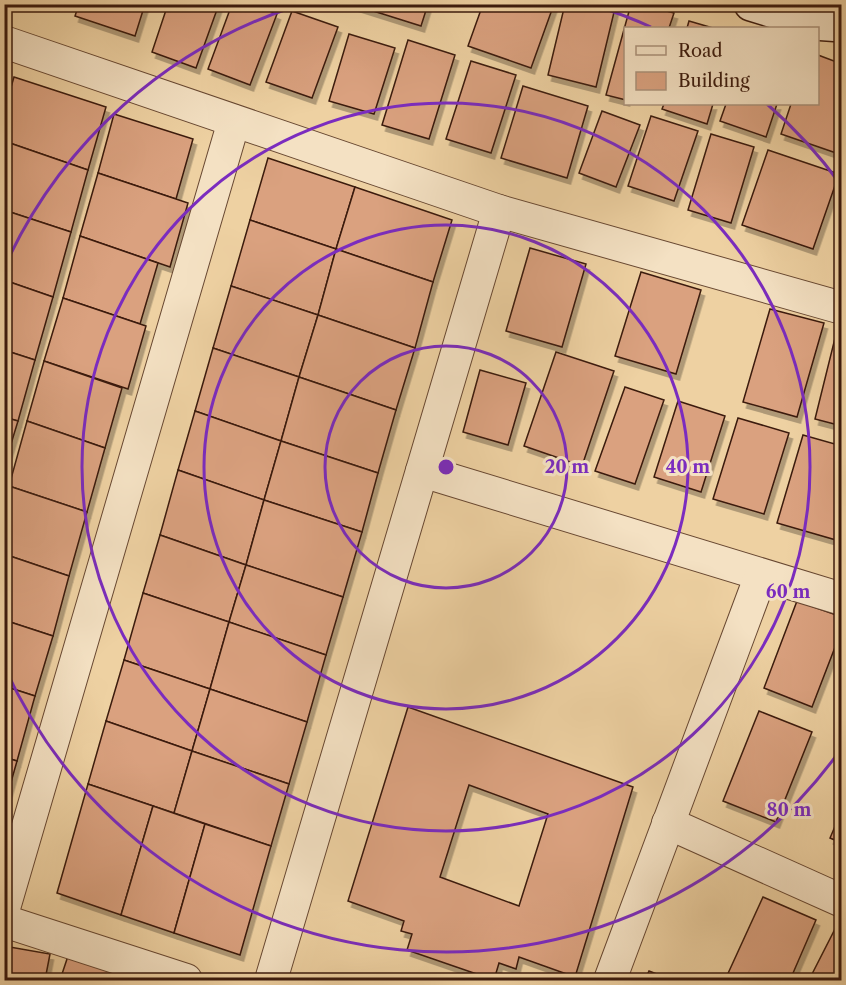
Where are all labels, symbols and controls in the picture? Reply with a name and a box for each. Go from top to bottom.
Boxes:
legend [624,27,819,105]
text: Road [678,40,723,62]
text: Building [678,70,750,92]
text: 20 m [545,456,589,478]
text: 40 m [666,456,710,478]
centre of rings [436,457,456,477]
text: 60 m [766,581,810,603]
text: 80 m [766,799,812,821]

